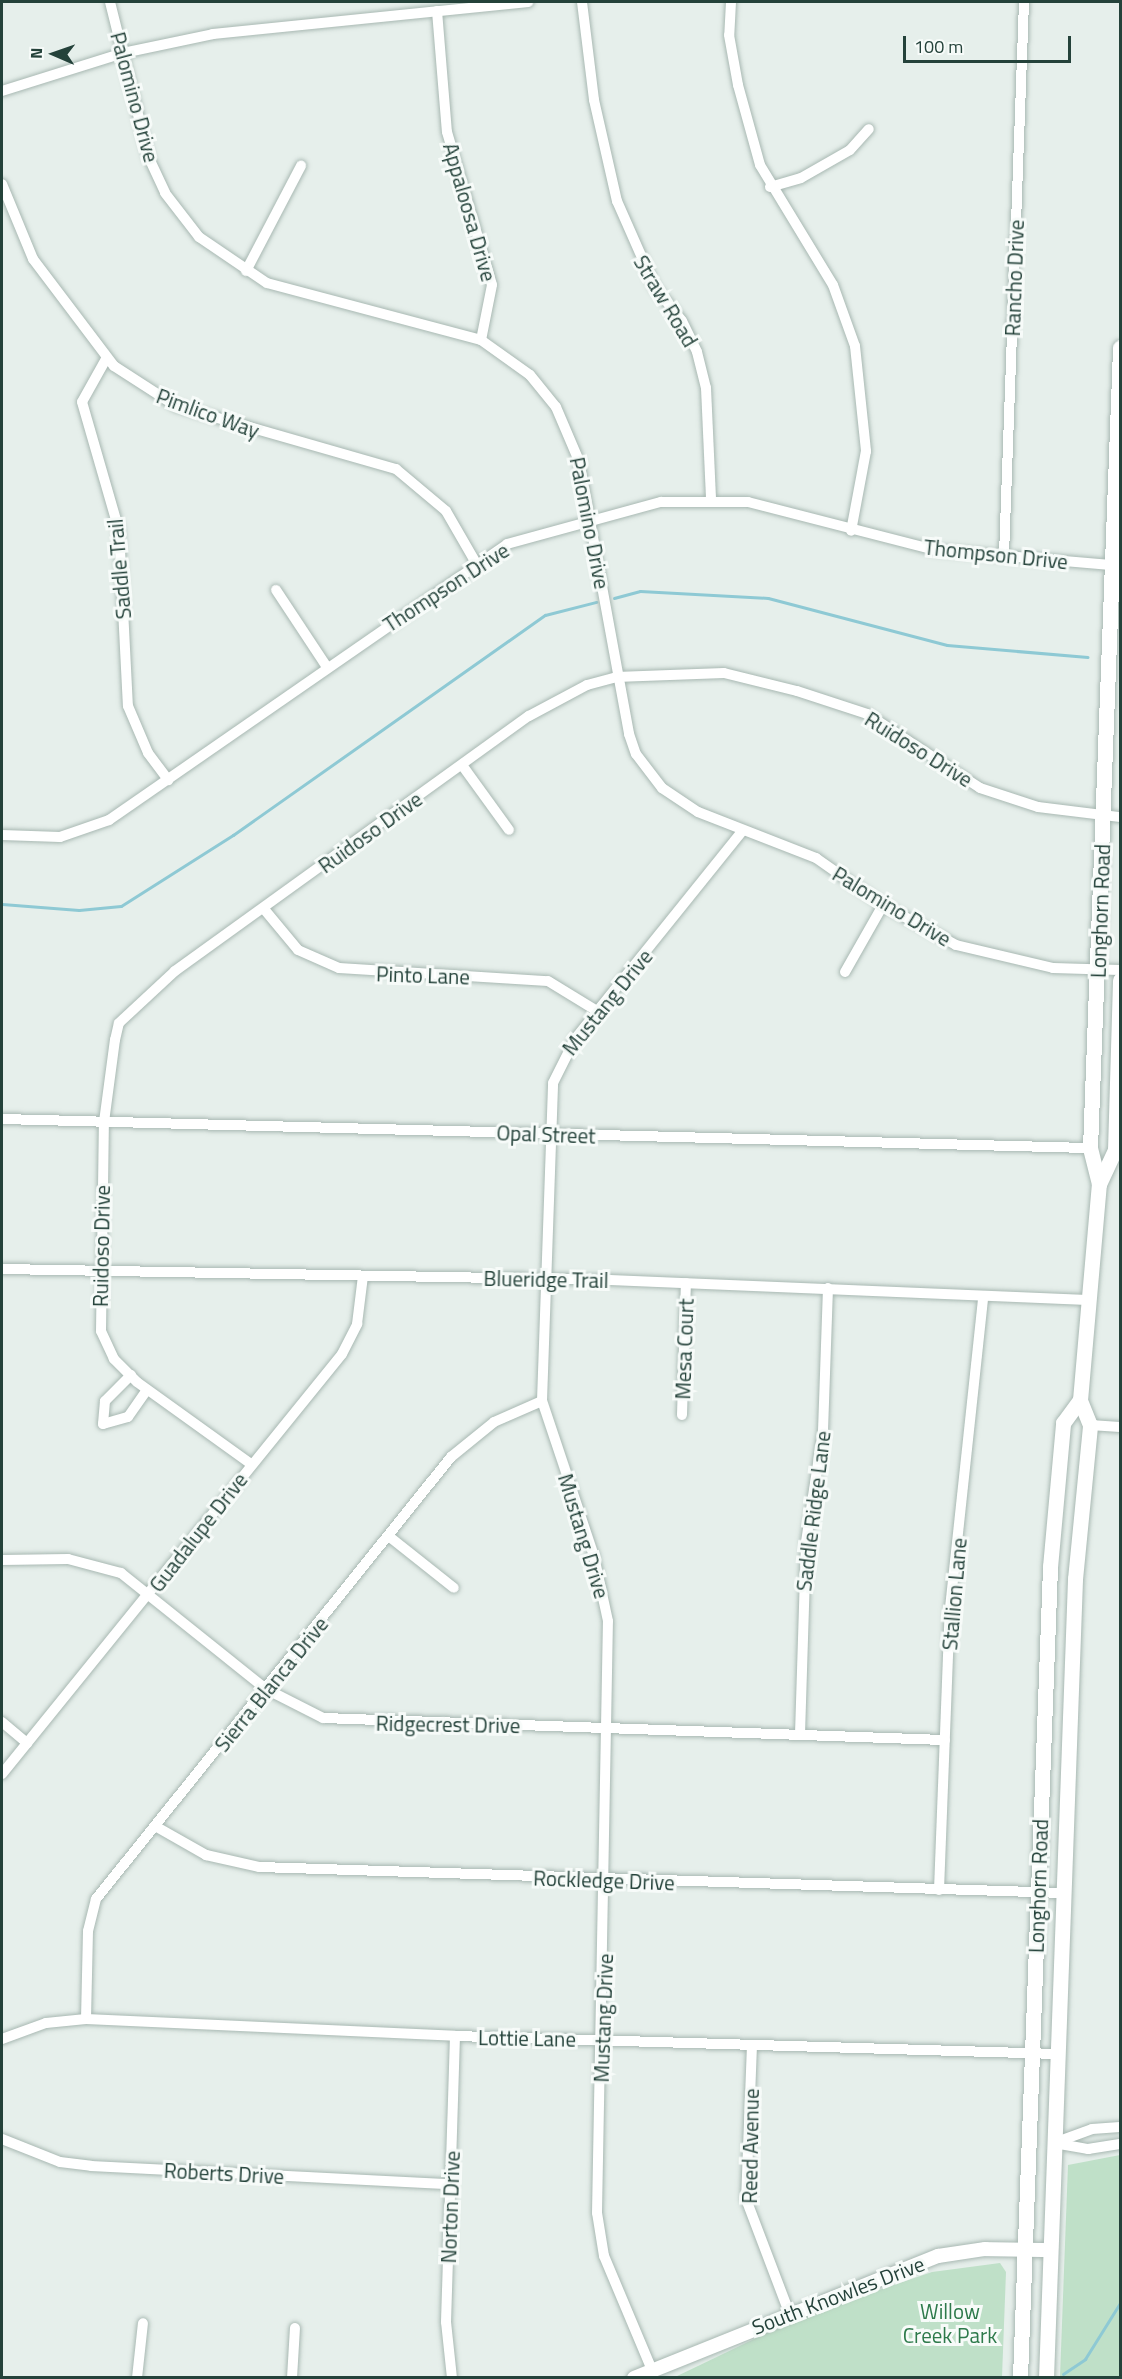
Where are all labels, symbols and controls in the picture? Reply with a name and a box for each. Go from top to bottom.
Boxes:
north arrow [24,24,84,84]
scale bar [906,24,1074,62]
street label: Palomino Drive [106,29,164,165]
text: 100 m [914,33,963,60]
text: N [24,47,48,59]
street label: Appaloosa Drive [438,140,502,284]
street label: Rancho Drive [999,219,1029,337]
street label: Straw Road [629,251,703,351]
street label: Pimlico Way [153,383,263,443]
street label: Palomino Drive [565,455,615,591]
street label: Saddle Trail [102,518,136,620]
street label: Thompson Drive [923,534,1069,574]
street label: Thompson Drive [378,537,514,637]
street label: Ruidoso Drive [860,706,978,792]
street label: Ruidoso Drive [313,786,427,878]
street label: Longhorn Road [1085,844,1115,978]
street label: Palomino Drive [828,861,956,951]
street label: Mustang Drive [557,944,657,1060]
street label: Pinto Lane [376,961,470,989]
street label: Opal Street [496,1120,596,1148]
street label: Ruidoso Drive [87,1185,115,1307]
street label: Blueridge Trail [483,1265,609,1293]
street label: Mesa Court [670,1298,698,1400]
street label: Saddle Ridge Lane [791,1429,835,1593]
street label: Guadalupe Drive [144,1467,252,1597]
street label: Mustang Drive [553,1471,615,1601]
street label: Stallion Lane [937,1537,971,1651]
street label: Sierra Blanca Drive [209,1612,333,1756]
street label: Ridgecrest Drive [376,1710,520,1738]
street label: Longhorn Road [1023,1819,1053,1953]
street label: Rockledge Drive [533,1865,675,1895]
street label: Mustang Drive [588,1953,618,2083]
street label: Lottie Lane [478,2025,576,2051]
street label: Reed Avenue [736,2088,764,2204]
street label: Norton Drive [435,2150,465,2264]
street label: Roberts Drive [163,2157,285,2189]
street label: South Knowles Drive [748,2250,928,2340]
park label: Willow Creek Park [903,2298,997,2348]

